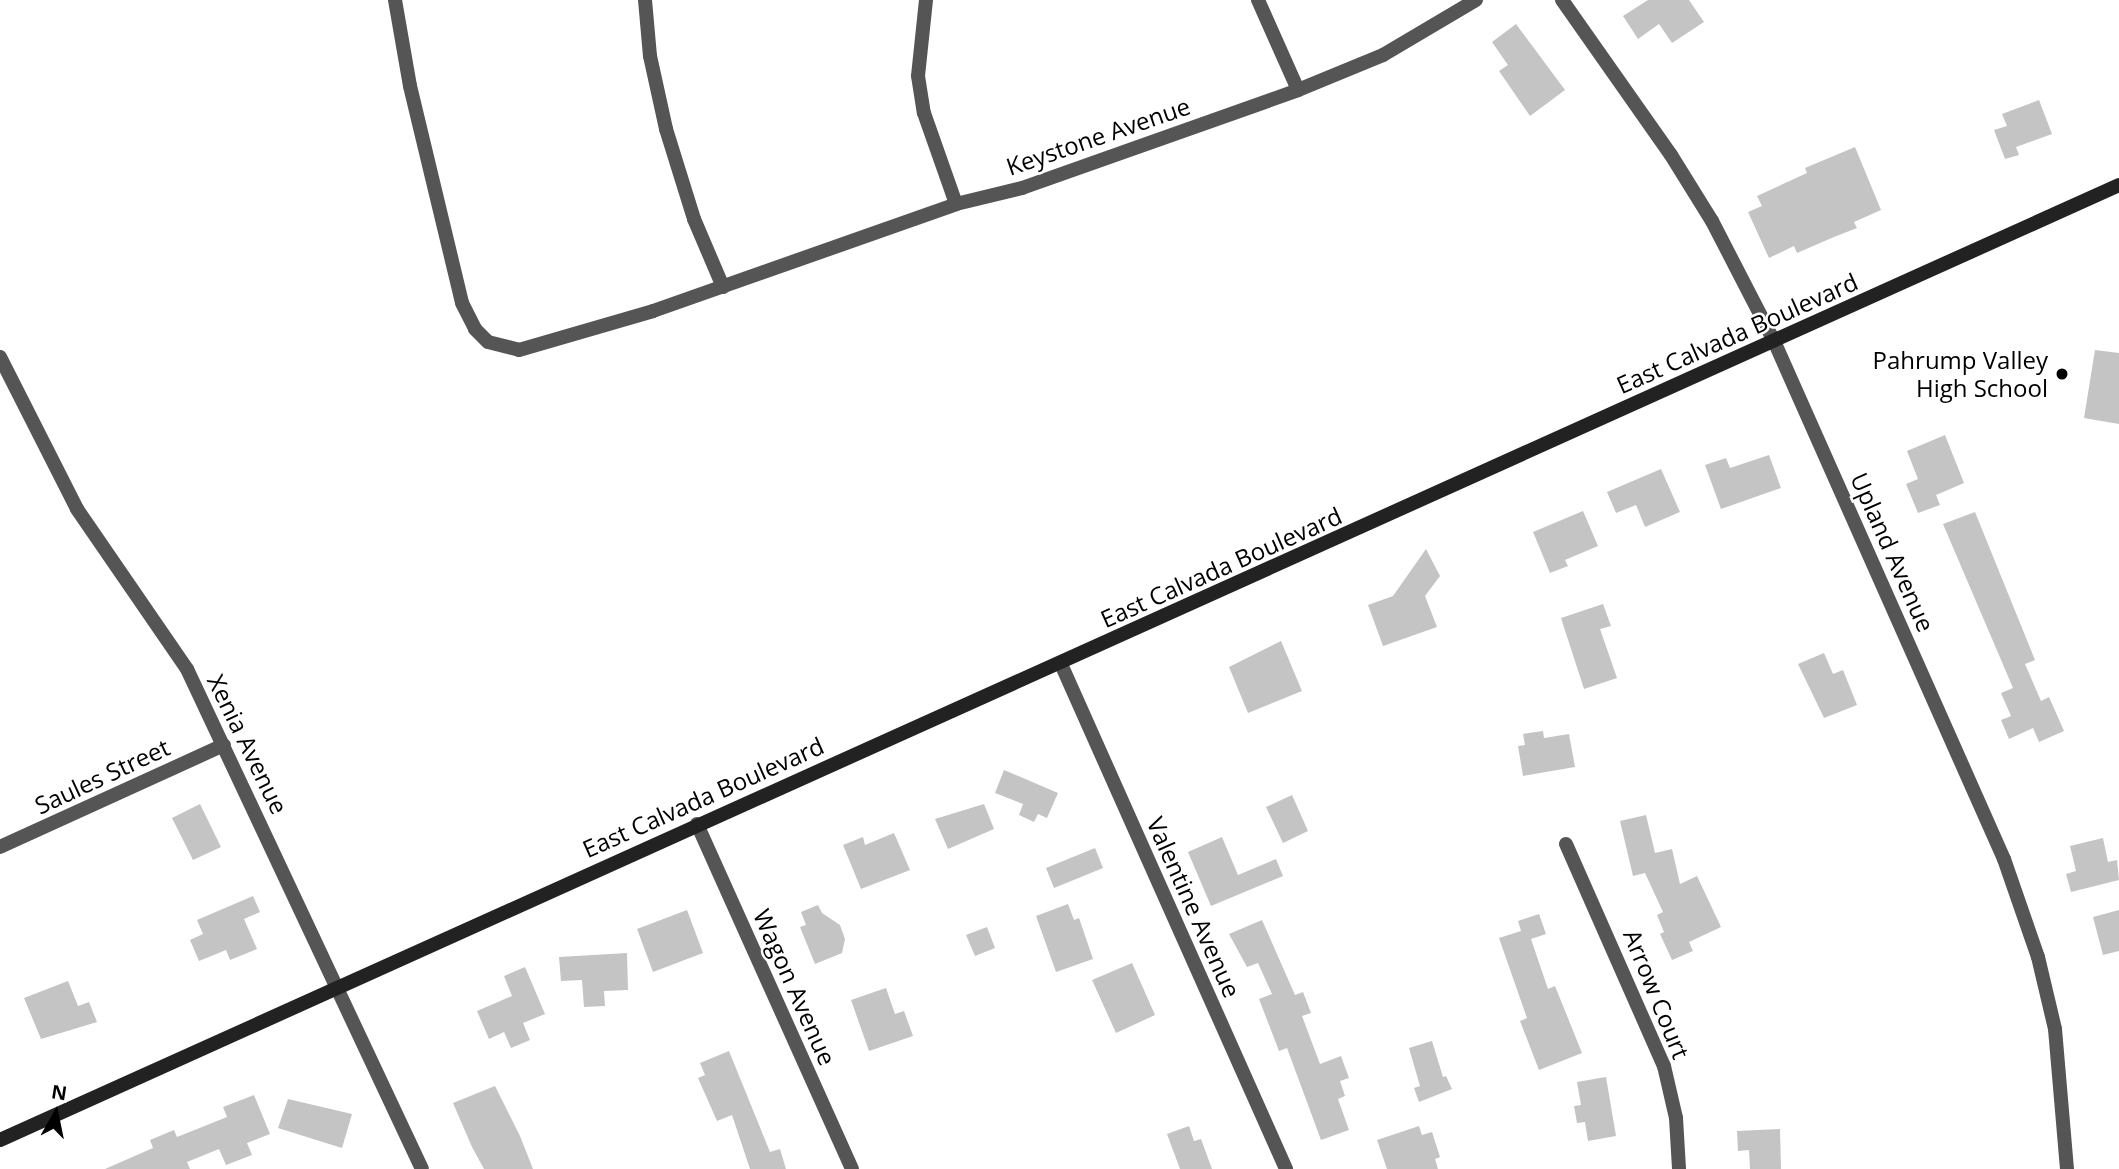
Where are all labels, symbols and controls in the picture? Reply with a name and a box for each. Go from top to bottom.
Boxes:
street label: Keystone Avenue [1002,91,1194,181]
street label: East Calvada Boulevard [1612,267,1862,399]
place label: Pahrump Valley High School [1873,346,2048,402]
marker: Pahrump Valley High School [2054,366,2070,382]
street label: Upland Avenue [1845,468,1941,636]
street label: East Calvada Boulevard [1096,501,1346,633]
street label: Xenia Avenue [202,670,294,818]
street label: East Calvada Boulevard [578,731,828,863]
street label: Saules Street [30,732,174,820]
street label: Valentine Avenue [1141,812,1247,1002]
street label: Wagon Avenue [748,905,842,1069]
street label: Arrow Court [1618,925,1696,1063]
north arrow [21,1078,91,1148]
text: N [50,1078,69,1106]

